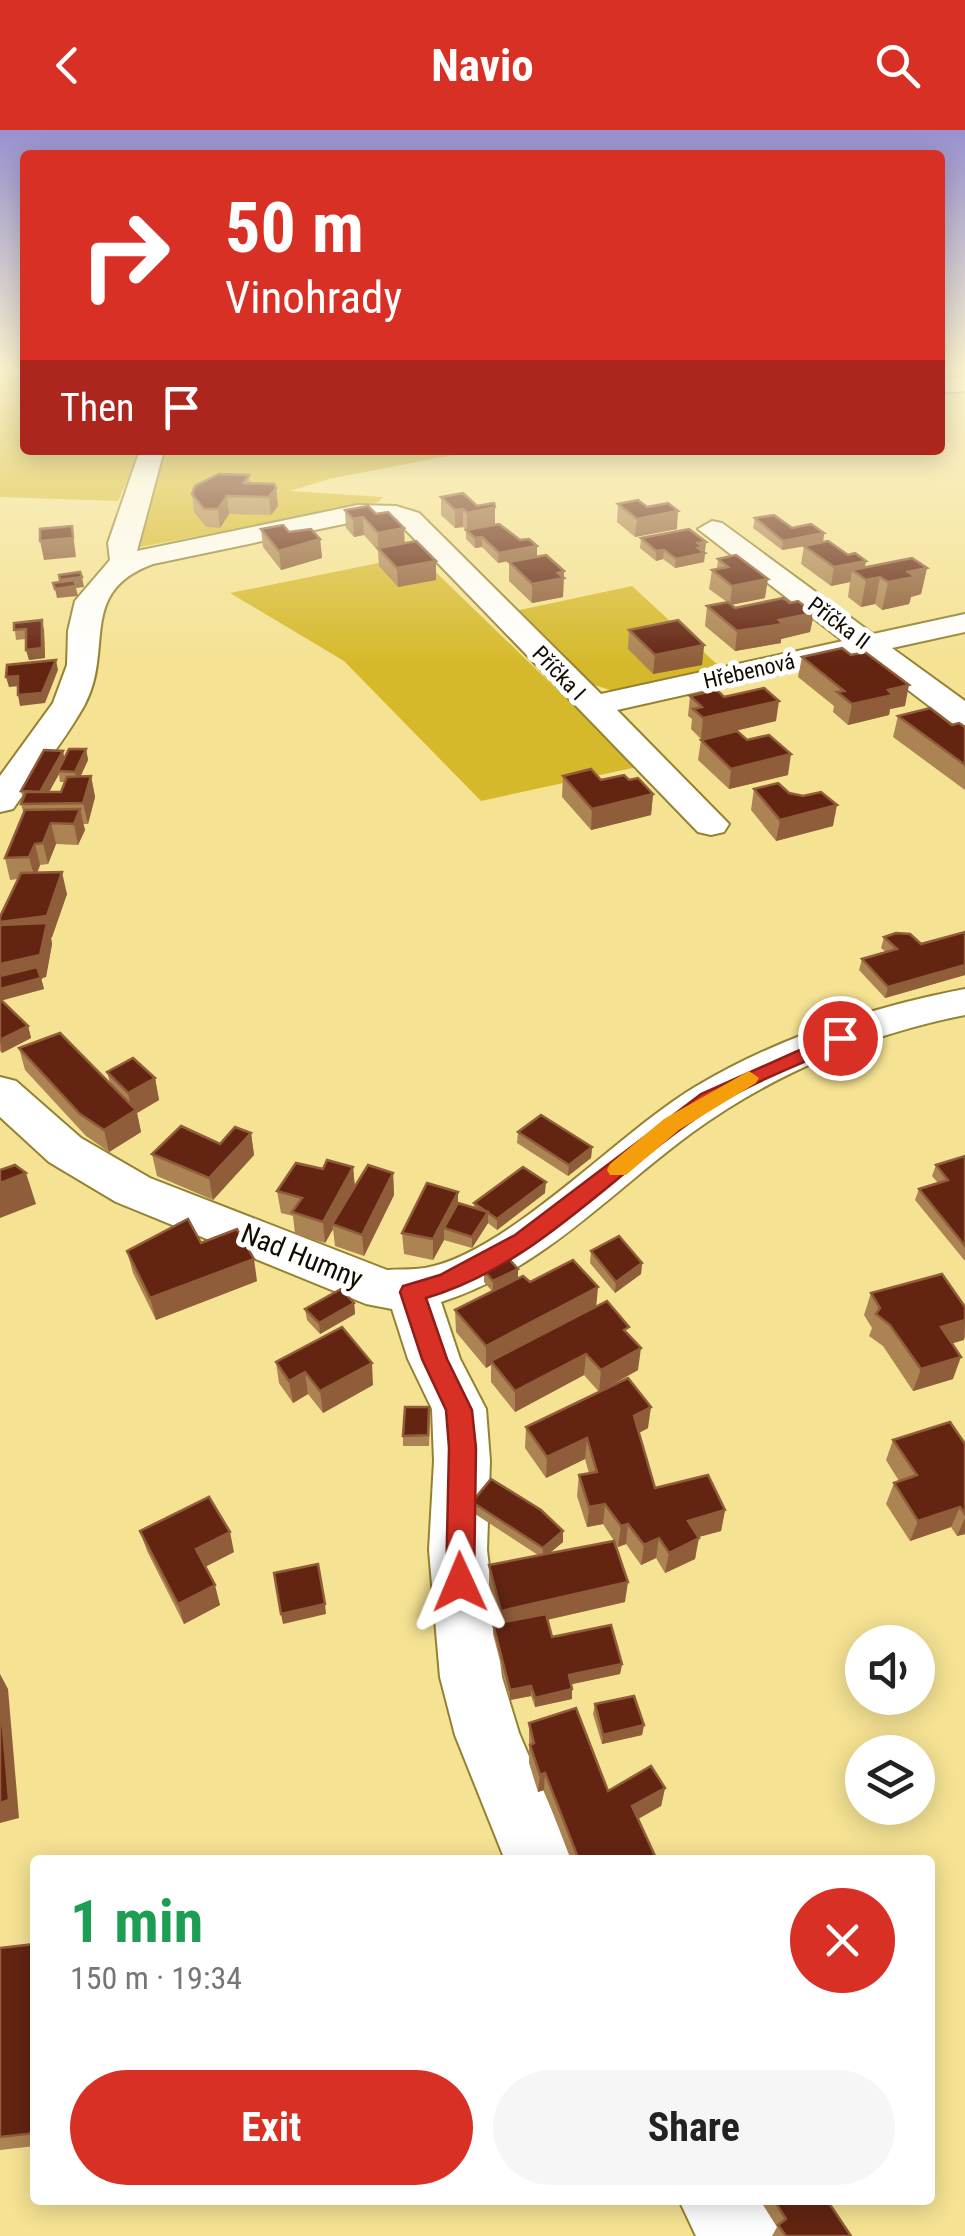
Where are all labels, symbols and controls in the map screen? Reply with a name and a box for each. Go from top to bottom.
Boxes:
icon: back [40,38,95,93]
icon: search [870,38,925,93]
text: Navio [431,39,534,92]
text: 50 m [225,187,364,269]
icon: right [60,190,190,320]
text: Vinohrady [225,271,402,324]
icon: arrive [154,380,209,435]
text: Then [60,386,134,430]
street label: Příčka II [803,592,875,654]
street label: Příčka I [527,641,591,705]
street label: Hřebenová [701,648,797,694]
pin [798,996,883,1081]
icon: arrive [813,1011,868,1066]
street label: Nad Humny [236,1217,368,1295]
position arrow [408,1530,512,1634]
map controls [845,1625,935,1825]
button: sound [845,1625,935,1715]
button: layers [845,1735,935,1825]
text: 1 min [70,1886,203,1957]
button: close [790,1888,895,1993]
text: 150 m · 19:34 [70,1959,242,1997]
button: Exit [70,2070,473,2185]
button: Share [493,2070,895,2185]

